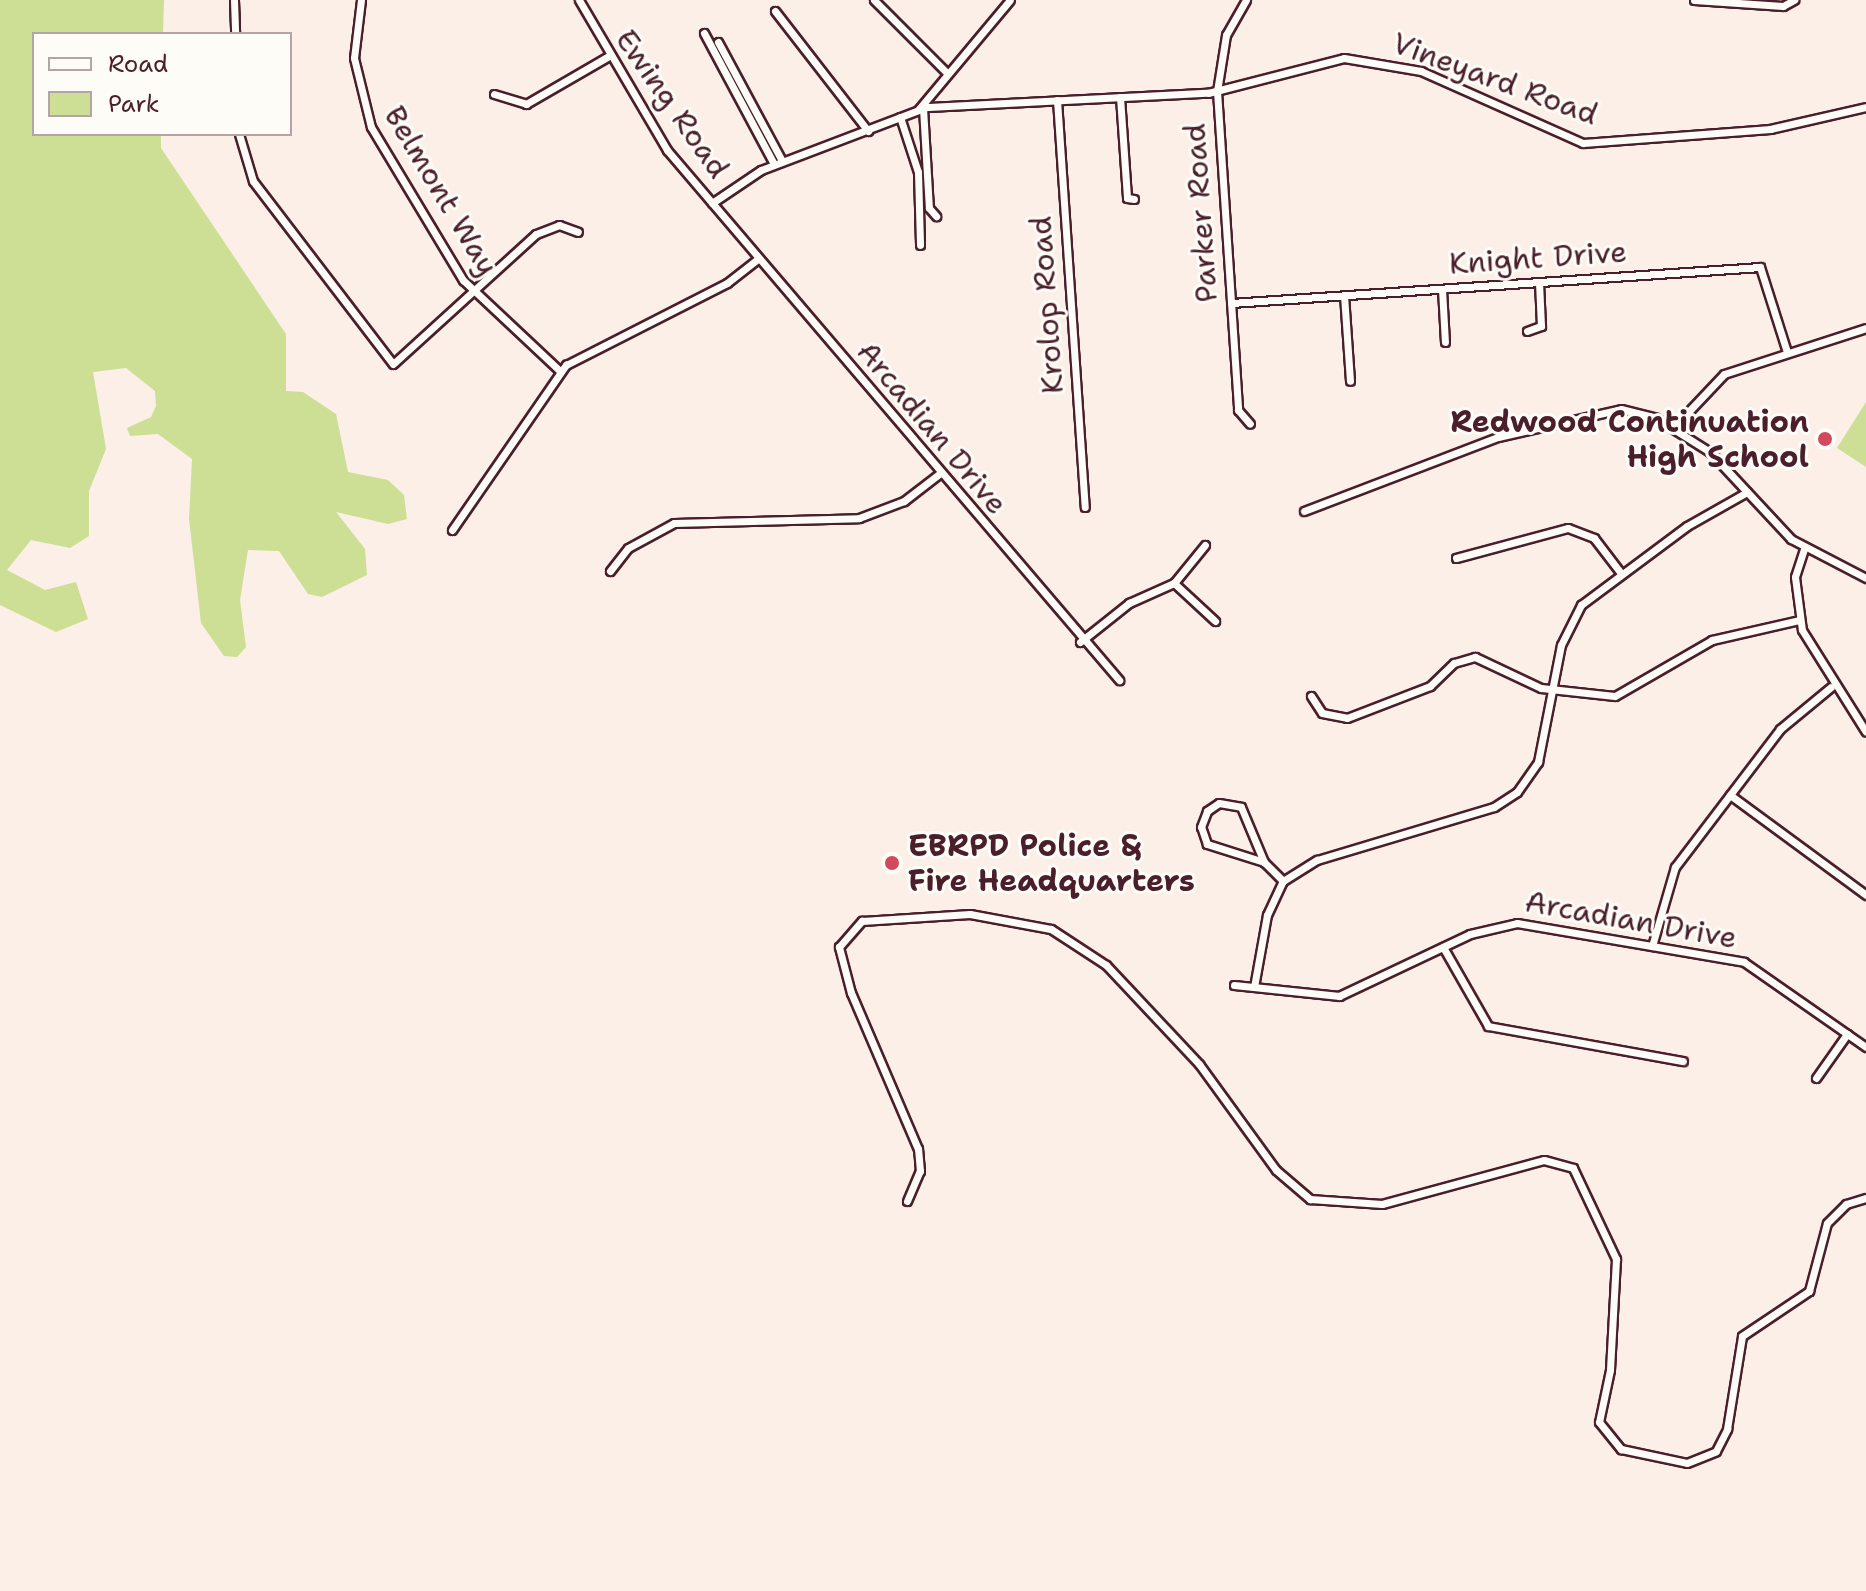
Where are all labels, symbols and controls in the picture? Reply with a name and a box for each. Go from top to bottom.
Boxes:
street label: Ewing Road [608,23,736,185]
street label: Vineyard Road [1387,25,1603,133]
legend [32,32,292,136]
text: Road [108,48,168,80]
text: Park [108,88,160,120]
street label: Belmont Way [376,100,506,282]
street label: Parker Road [1177,122,1225,304]
street label: Krolop Road [1023,215,1071,395]
street label: Knight Drive [1448,234,1628,282]
street label: Arcadian Drive [849,334,1015,522]
place label: Redwood Continuation High School [1450,404,1809,474]
marker: Redwood Continuation High School [1816,430,1834,448]
place label: EBRPD Police & Fire Headquarters [908,828,1195,898]
marker: EBRPD Police & Fire Headquarters [883,854,901,872]
street label: Arcadian Drive [1522,884,1740,956]

